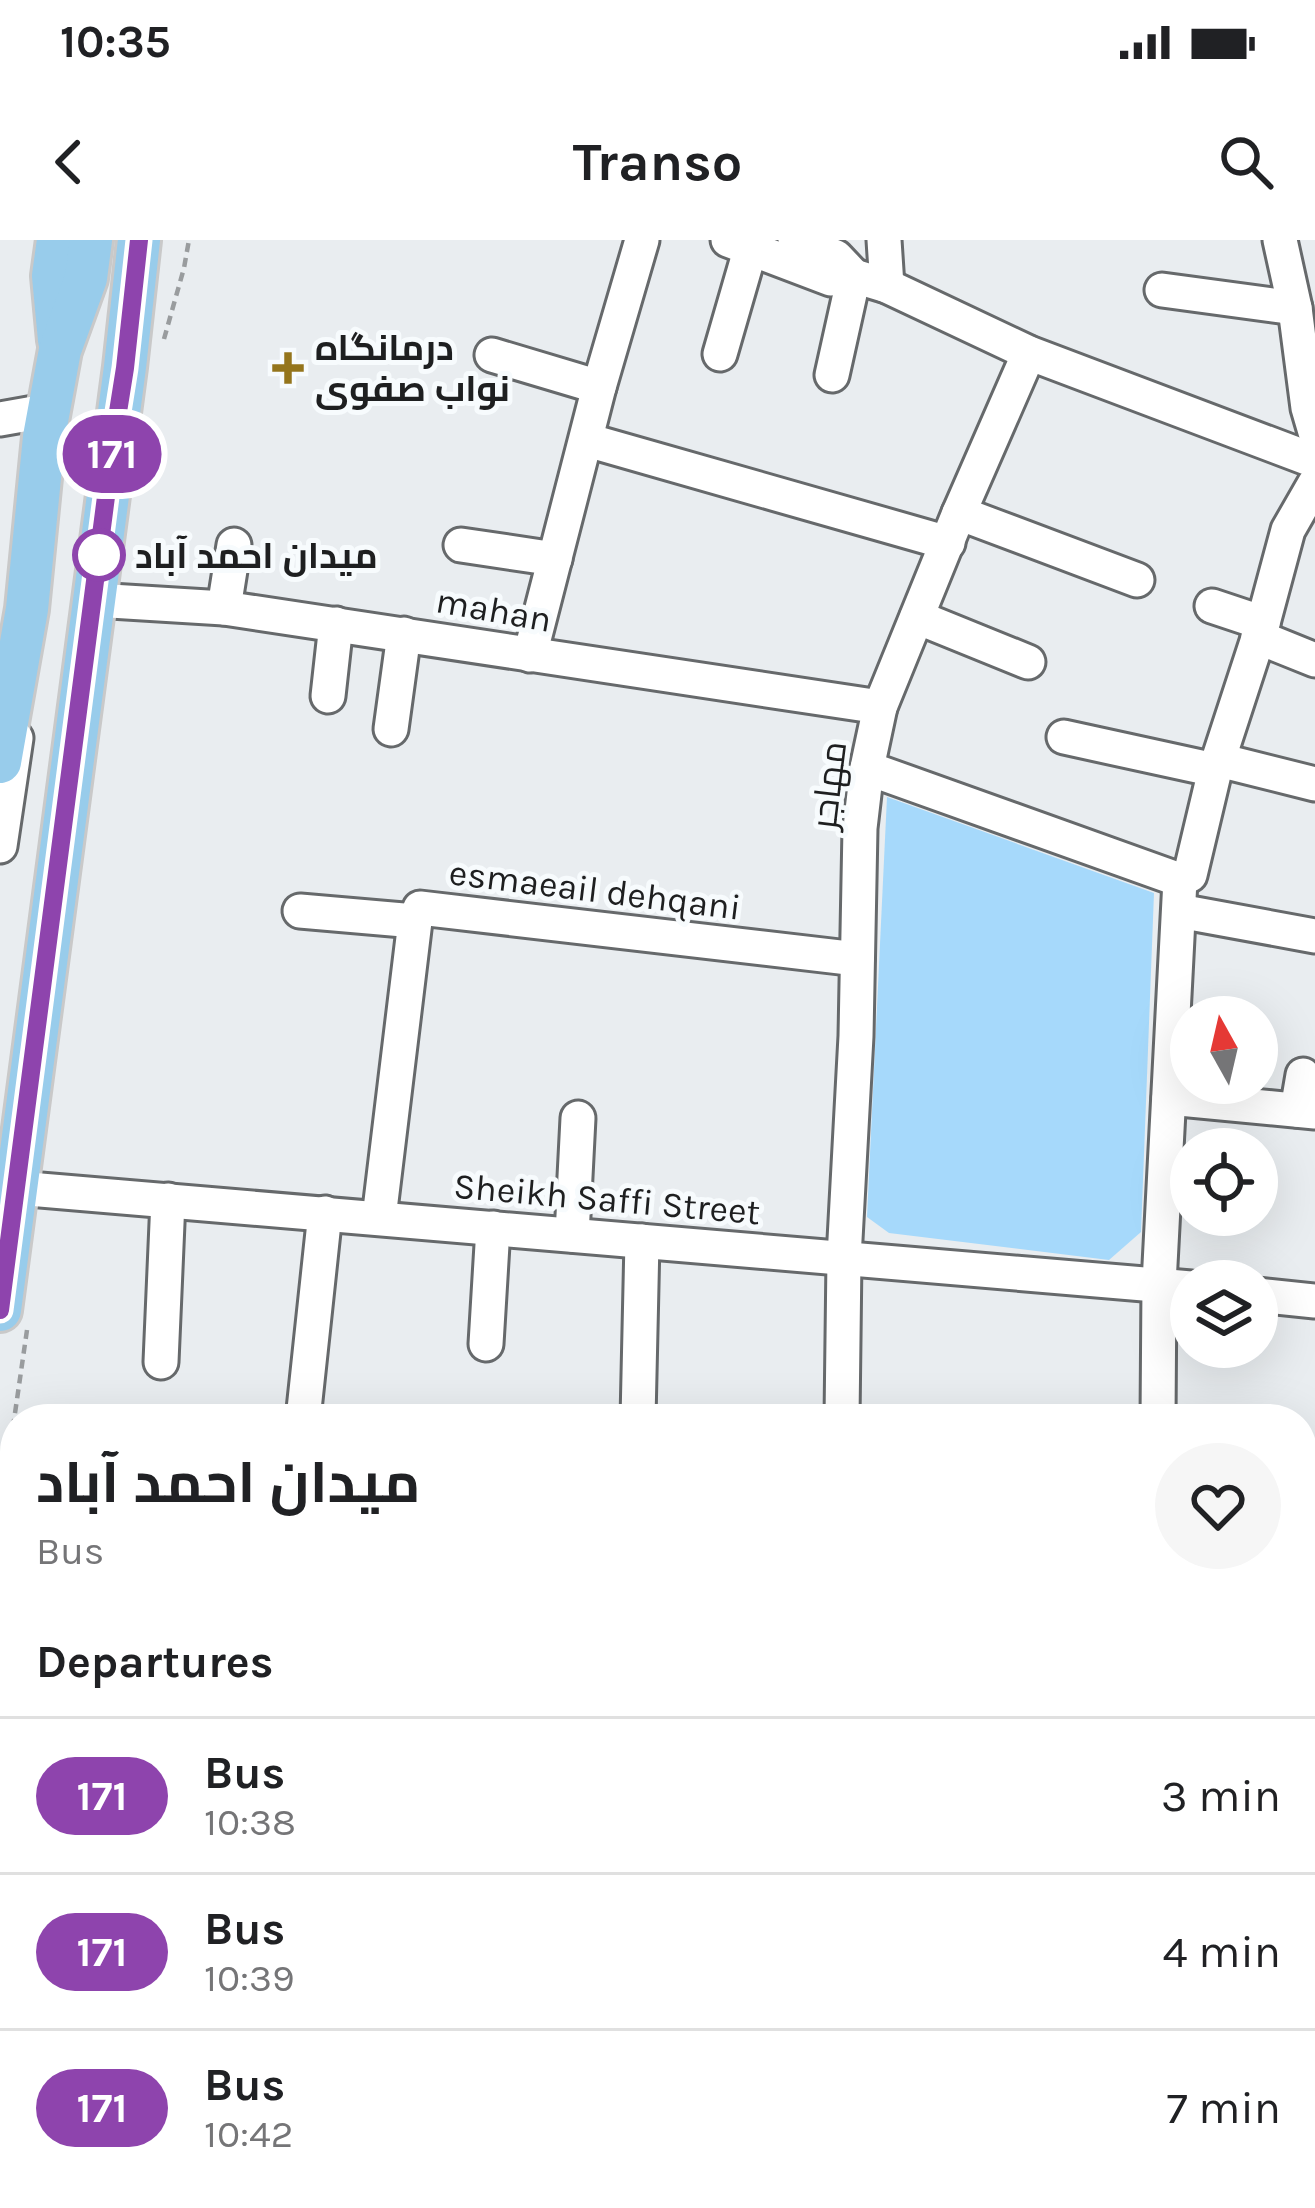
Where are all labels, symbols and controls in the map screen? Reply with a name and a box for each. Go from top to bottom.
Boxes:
text: 10:35 [60,16,171,68]
icon: back [36,129,102,195]
icon: search [1213,129,1279,195]
text: Transo [573,130,742,194]
place label: درمانگاه نواب صفوی [315,327,510,410]
marker: درمانگاه نواب صفوی [272,352,304,384]
line badge: 171 [43,415,181,493]
text: 171 [87,429,137,479]
marker: میدان احمد آباد [74,530,124,580]
place label: میدان احمد آباد [135,535,378,577]
street label: mahan [433,579,555,641]
street label: مهاجر [803,739,855,833]
street label: esmaeail dehqani [447,851,743,929]
north arrow [1170,996,1278,1104]
map controls [1170,996,1278,1368]
button: locate [1170,1128,1278,1236]
street label: Sheikh Saffi Street [452,1165,762,1233]
button: layers [1170,1260,1278,1368]
button: heart [1155,1443,1281,1569]
text: میدان احمد آباد [36,1450,420,1516]
text: Bus [36,1528,104,1574]
text: Departures [36,1636,273,1688]
text: Bus [204,1747,285,1799]
text: 3 min [1161,1770,1281,1822]
text: 171 [77,1771,127,1821]
text: 10:38 [204,1799,296,1845]
text: Bus [204,1903,285,1955]
text: 4 min [1163,1926,1281,1978]
text: 171 [77,1927,127,1977]
text: 10:39 [204,1955,295,2001]
text: Bus [204,2059,285,2111]
text: 7 min [1167,2082,1281,2134]
text: 171 [77,2083,127,2133]
text: 10:42 [204,2111,293,2157]

